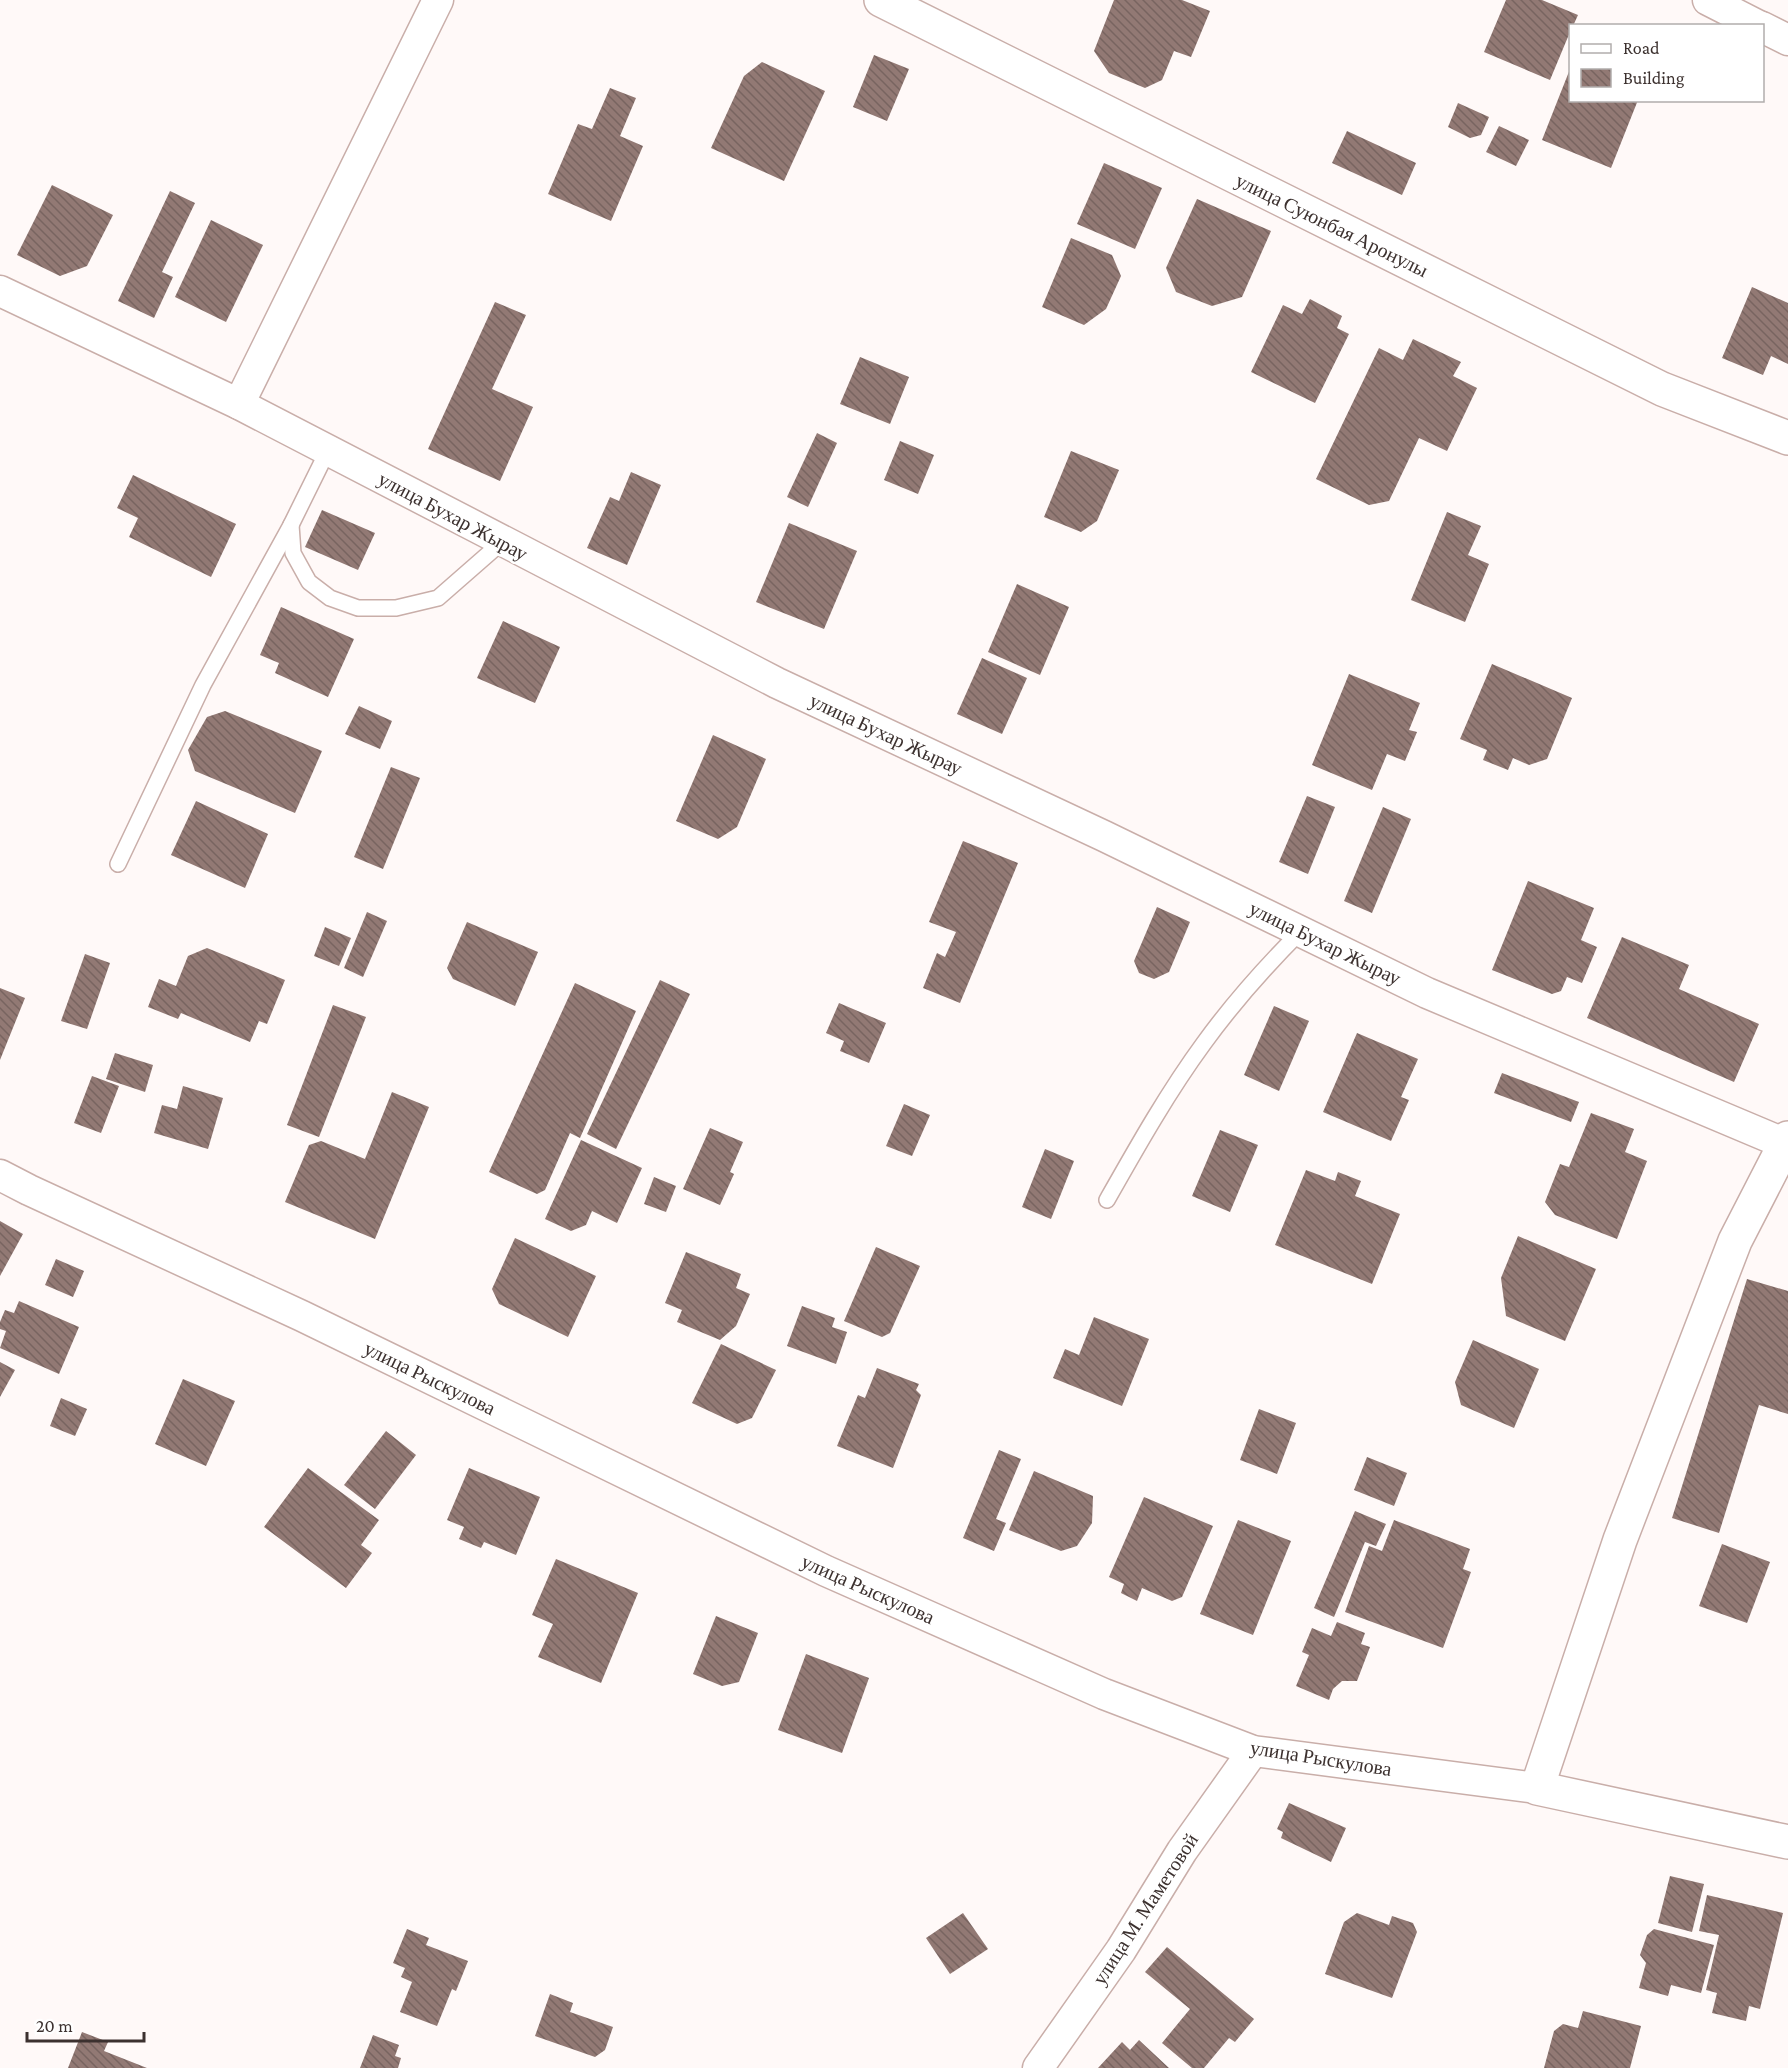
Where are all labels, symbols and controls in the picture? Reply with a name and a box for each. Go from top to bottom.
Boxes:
legend [1569,24,1764,102]
text: Road [1623,38,1660,58]
text: Building [1623,68,1685,88]
street label: улица Суюнбая Аронулы [1232,169,1432,282]
street label: улица Бухар Жырау [374,467,531,565]
street label: улица Бухар Жырау [806,689,966,780]
street label: улица Бухар Жырау [1245,897,1404,990]
street label: улица Рыскулова [360,1337,499,1420]
street label: улица Рыскулова [798,1550,938,1629]
street label: улица Рыскулова [1248,1736,1394,1781]
street label: улица М. Маметовой [1088,1829,1203,1989]
scale bar [27,2005,144,2043]
text: 20 m [36,2016,73,2036]

